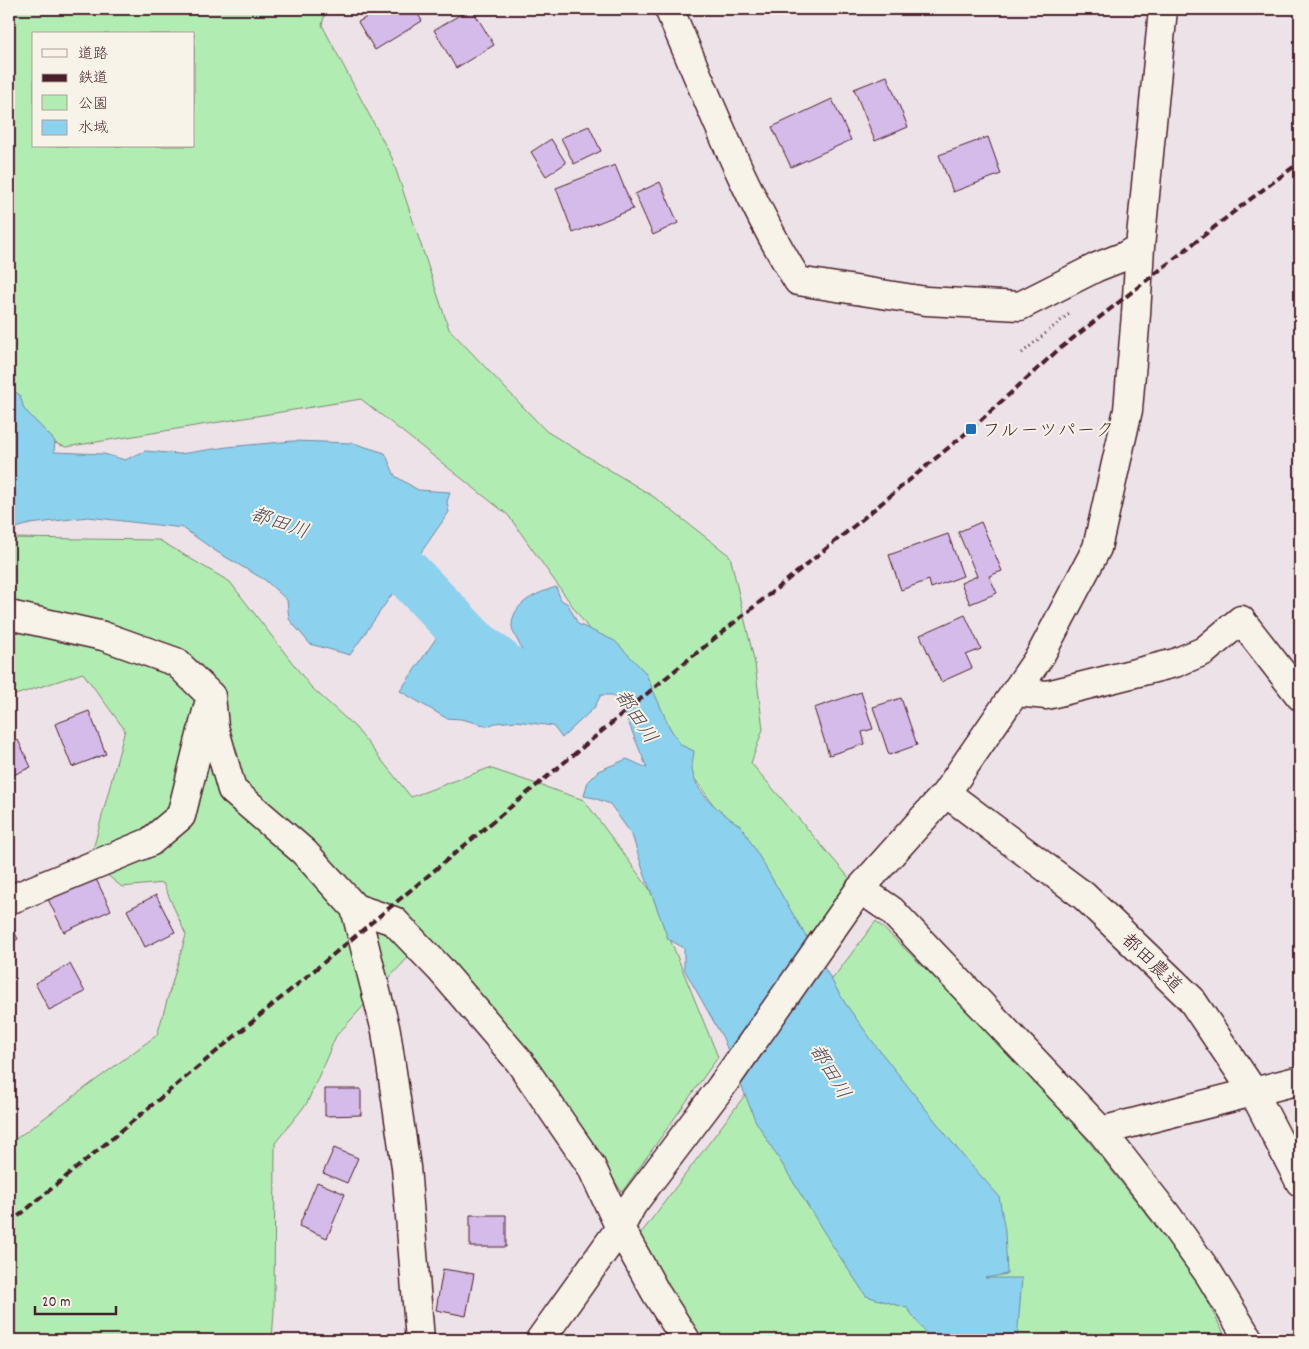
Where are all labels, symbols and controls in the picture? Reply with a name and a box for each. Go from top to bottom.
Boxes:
legend [32,32,195,148]
text: 道路 [78,44,108,66]
text: 鉄道 [78,68,108,90]
text: 公園 [78,94,108,116]
text: 水域 [78,118,108,140]
place label: フルーツパーク [982,419,1114,446]
marker: フルーツパーク [964,422,978,436]
water label: 都田川 [246,502,312,548]
water label: 都田川 [606,685,663,750]
street label: 都田農道 [1114,928,1187,1001]
water label: 都田川 [801,1040,856,1105]
scale bar [35,1284,116,1316]
text: 20 m [42,1292,70,1314]

